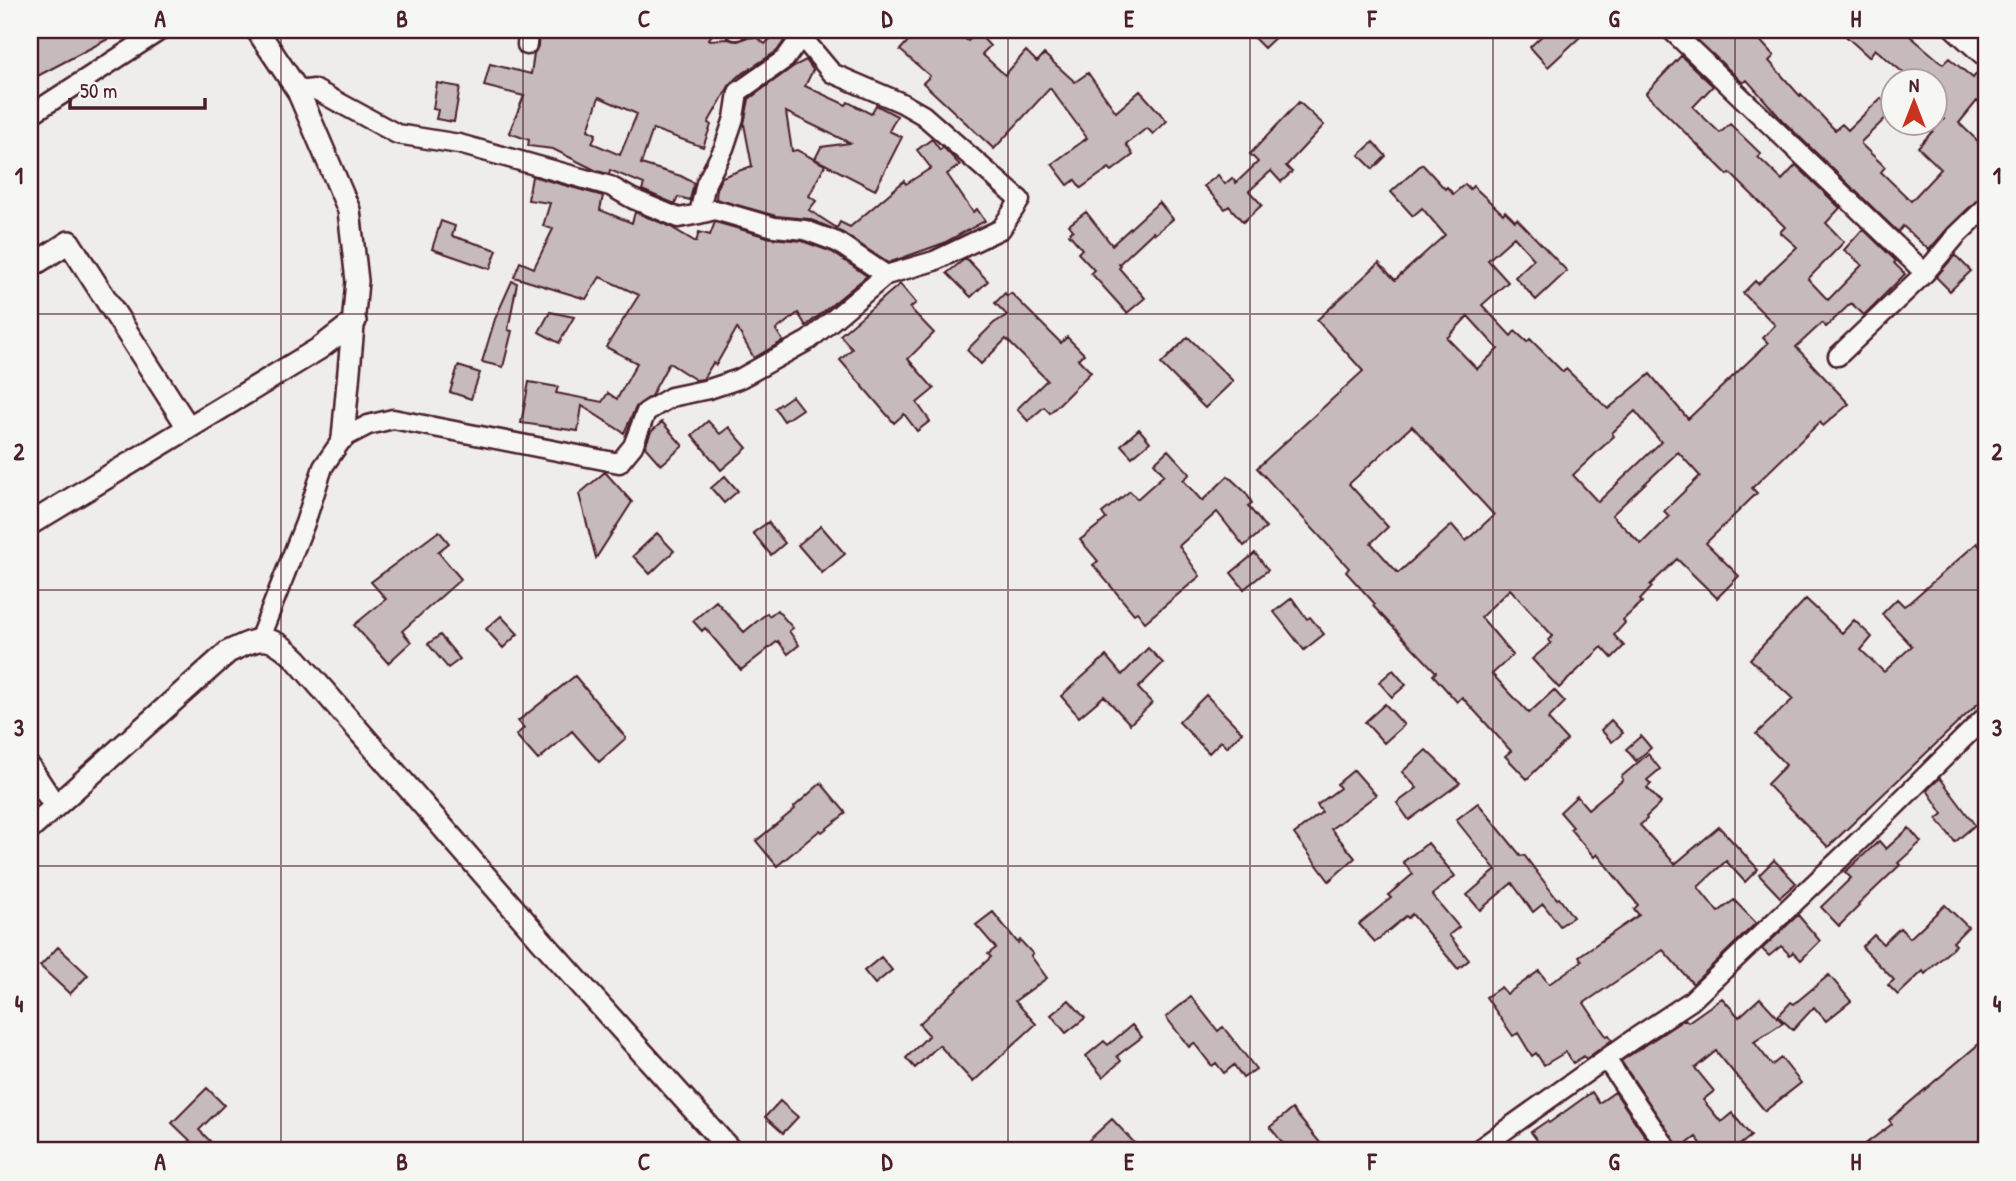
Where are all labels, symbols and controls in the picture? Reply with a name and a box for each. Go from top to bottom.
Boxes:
text: A [154,3,166,34]
text: B [396,3,408,34]
text: C [638,3,650,34]
text: D [882,3,894,34]
text: E [1124,3,1135,34]
text: F [1367,3,1378,34]
text: G [1608,3,1620,34]
text: H [1851,3,1862,34]
scale bar [70,66,205,110]
north arrow [1880,66,1950,136]
text: N [1909,72,1919,98]
text: 50 m [80,76,117,105]
text: 1 [15,160,23,191]
text: 1 [1993,160,2001,191]
text: 2 [14,436,25,467]
text: 2 [1992,436,2003,467]
text: 3 [14,712,24,743]
text: 3 [1992,712,2002,743]
text: 4 [15,988,24,1019]
text: 4 [1993,988,2002,1019]
text: A [154,1146,166,1177]
text: B [396,1146,408,1177]
text: C [638,1146,650,1177]
text: D [882,1146,894,1177]
text: E [1124,1146,1135,1177]
text: F [1367,1146,1378,1177]
text: G [1608,1146,1620,1177]
text: H [1851,1146,1862,1177]

